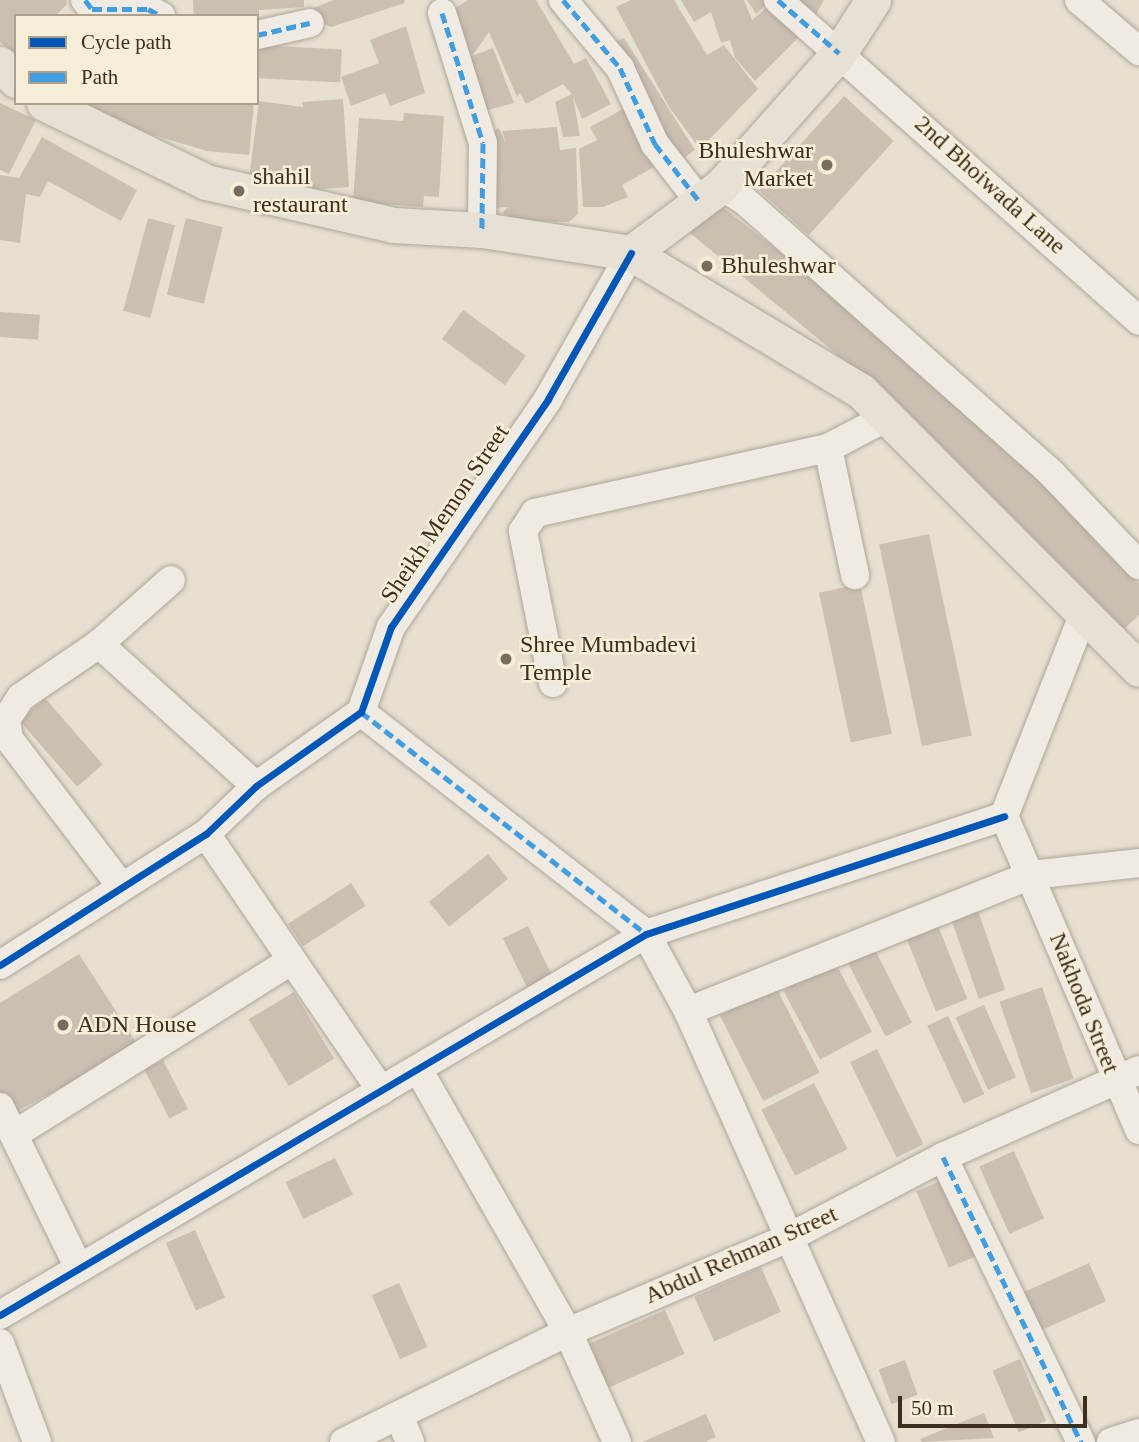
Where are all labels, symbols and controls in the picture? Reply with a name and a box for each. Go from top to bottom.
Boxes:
legend [14,14,259,105]
text: Cycle path [81,30,171,54]
text: Path [81,65,118,89]
street label: 2nd Bhoiwada Lane [909,110,1071,260]
place label: Bhuleshwar Market [698,137,813,193]
marker: Bhuleshwar Market [819,157,835,173]
place label: shahil restaurant [253,163,348,219]
marker: shahil restaurant [231,183,247,199]
place label: Bhuleshwar [721,252,836,280]
marker: Bhuleshwar [699,258,715,274]
street label: Sheikh Memon Street [375,419,515,609]
place label: Shree Mumbadevi Temple [520,631,697,687]
marker: Shree Mumbadevi Temple [498,651,514,667]
street label: Nakhoda Street [1043,929,1125,1077]
place label: ADN House [77,1011,196,1039]
marker: ADN House [55,1017,71,1033]
street label: Abdul Rehman Street [640,1200,842,1310]
scale bar [901,1382,1090,1426]
text: 50 m [911,1396,954,1420]

